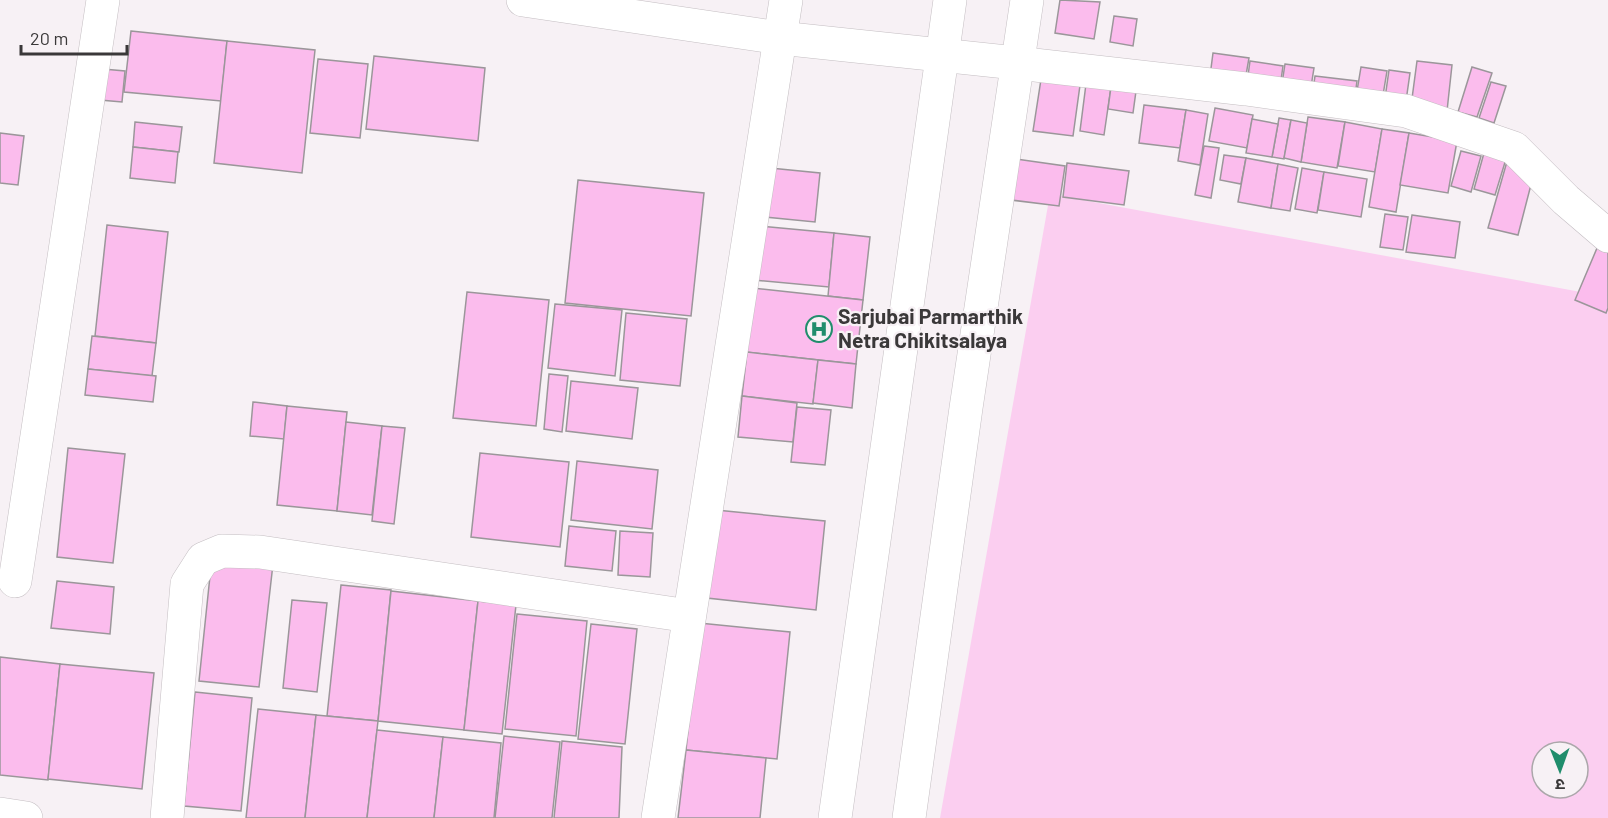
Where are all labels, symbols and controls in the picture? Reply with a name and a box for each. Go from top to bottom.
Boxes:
scale bar [21,18,128,56]
text: 20 m [30,27,68,49]
place label: Sarjubai Parmarthik Netra Chikitsalaya [838,303,1023,352]
hospital icon: Sarjubai Parmarthik Netra Chikitsalaya [804,314,834,344]
north arrow [1530,740,1590,800]
text: उ [1555,776,1565,795]

